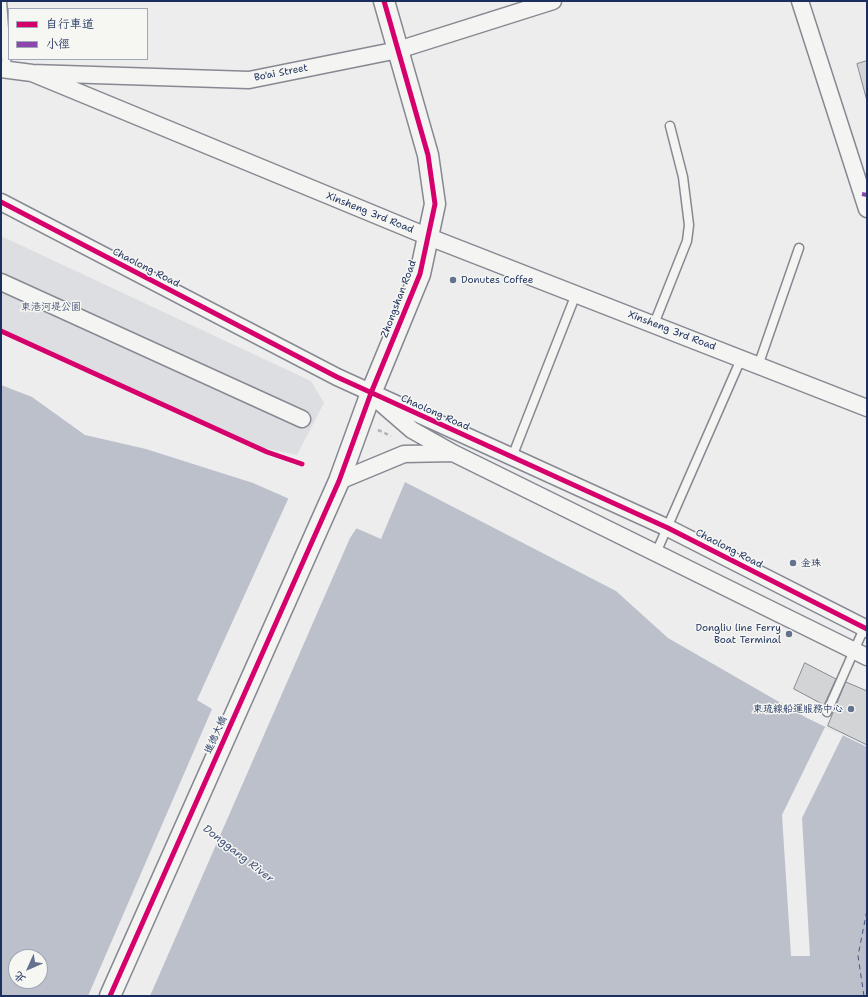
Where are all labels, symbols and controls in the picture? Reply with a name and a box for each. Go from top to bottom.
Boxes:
legend [8,8,148,60]
text: 自行車道 [46,16,94,32]
text: 小徑 [46,36,70,52]
street label: Bo'ai Street [253,62,309,84]
street label: Xinsheng 3rd Road [325,190,415,236]
street label: Chaolong Road [110,246,182,290]
street label: Zhongshan Road [379,259,419,339]
place label: Donutes Coffee [461,274,533,286]
marker: Donutes Coffee [448,275,458,285]
park label: 東港河堤公園 [21,301,81,313]
street label: Xinsheng 3rd Road [626,309,718,353]
street label: Chaolong Road [399,392,471,434]
street label: Chaolong Road [693,527,765,571]
place label: 金珠 [801,557,821,569]
marker: 金珠 [788,558,798,568]
place label: Dongliu line Ferry Boat Terminal [695,622,781,646]
marker: Dongliu line Ferry Boat Terminal [784,629,794,639]
place label: 東琉線船運服務中心 [753,703,843,715]
marker: 東琉線船運服務中心 [846,704,856,714]
street label: 進德大橋 [202,714,230,756]
water label: Donggang River [200,822,276,886]
north arrow [8,949,48,989]
text: 北 [11,968,29,986]

